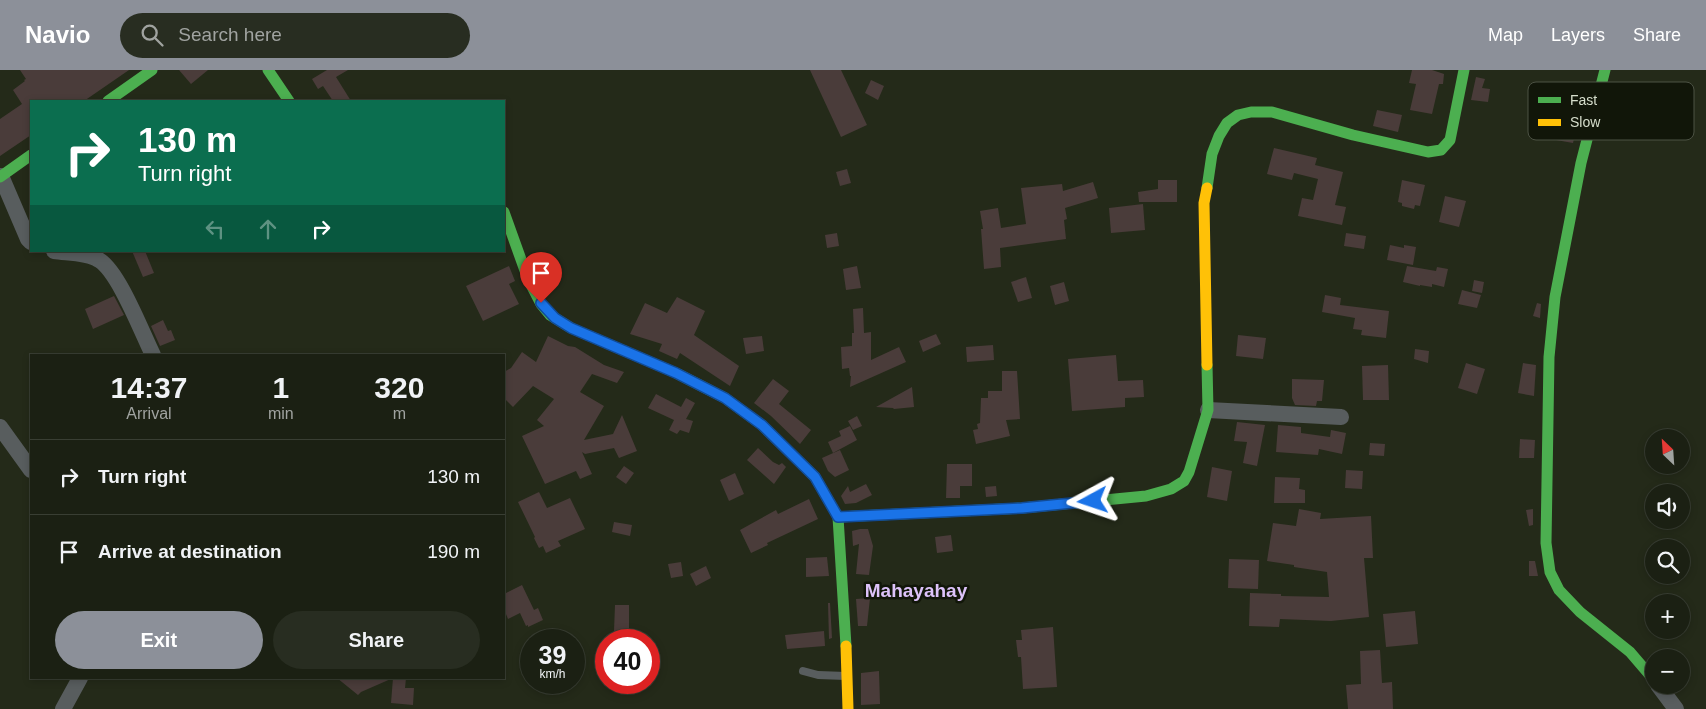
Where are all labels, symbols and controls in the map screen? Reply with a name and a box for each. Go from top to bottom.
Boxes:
search box [120,13,470,58]
text: Navio [25,21,90,48]
icon: search [138,21,166,49]
text: Search here [178,24,282,45]
text: Map [1488,25,1523,45]
text: Layers [1551,25,1605,45]
text: Share [1633,25,1681,45]
legend [1528,82,1694,140]
text: Fast [1570,92,1597,108]
text: Slow [1570,114,1601,130]
icon: right [55,120,120,185]
text: 130 m [138,120,237,159]
text: Turn right [138,161,231,186]
icon: left [201,215,229,243]
icon: ahead [254,215,282,243]
icon: right [307,215,335,243]
pin [520,252,562,303]
icon: arrive [527,259,555,287]
text: 14:37 [111,371,187,404]
text: 1 [272,371,289,404]
text: 320 [374,371,424,404]
text: Arrival [126,405,172,422]
text: min [268,405,294,422]
text: m [393,405,406,422]
north arrow [1645,429,1690,474]
map controls [1645,429,1690,694]
icon: right [55,463,83,491]
text: Turn right [98,466,186,487]
text: 130 m [427,466,480,487]
position arrow [1066,474,1118,526]
button: sound [1645,484,1690,529]
icon: arrive [55,538,83,566]
button: search [1645,539,1690,584]
text: Arrive at destination [98,541,282,562]
text: 190 m [427,541,480,562]
district label: Mahayahay [865,580,968,601]
button: + [1645,594,1690,639]
button: Exit [55,611,263,669]
button: Share [273,611,480,669]
speed limit sign: 40 [595,629,660,694]
text: 39 [539,641,566,669]
button: − [1645,649,1690,694]
text: km/h [539,667,566,681]

